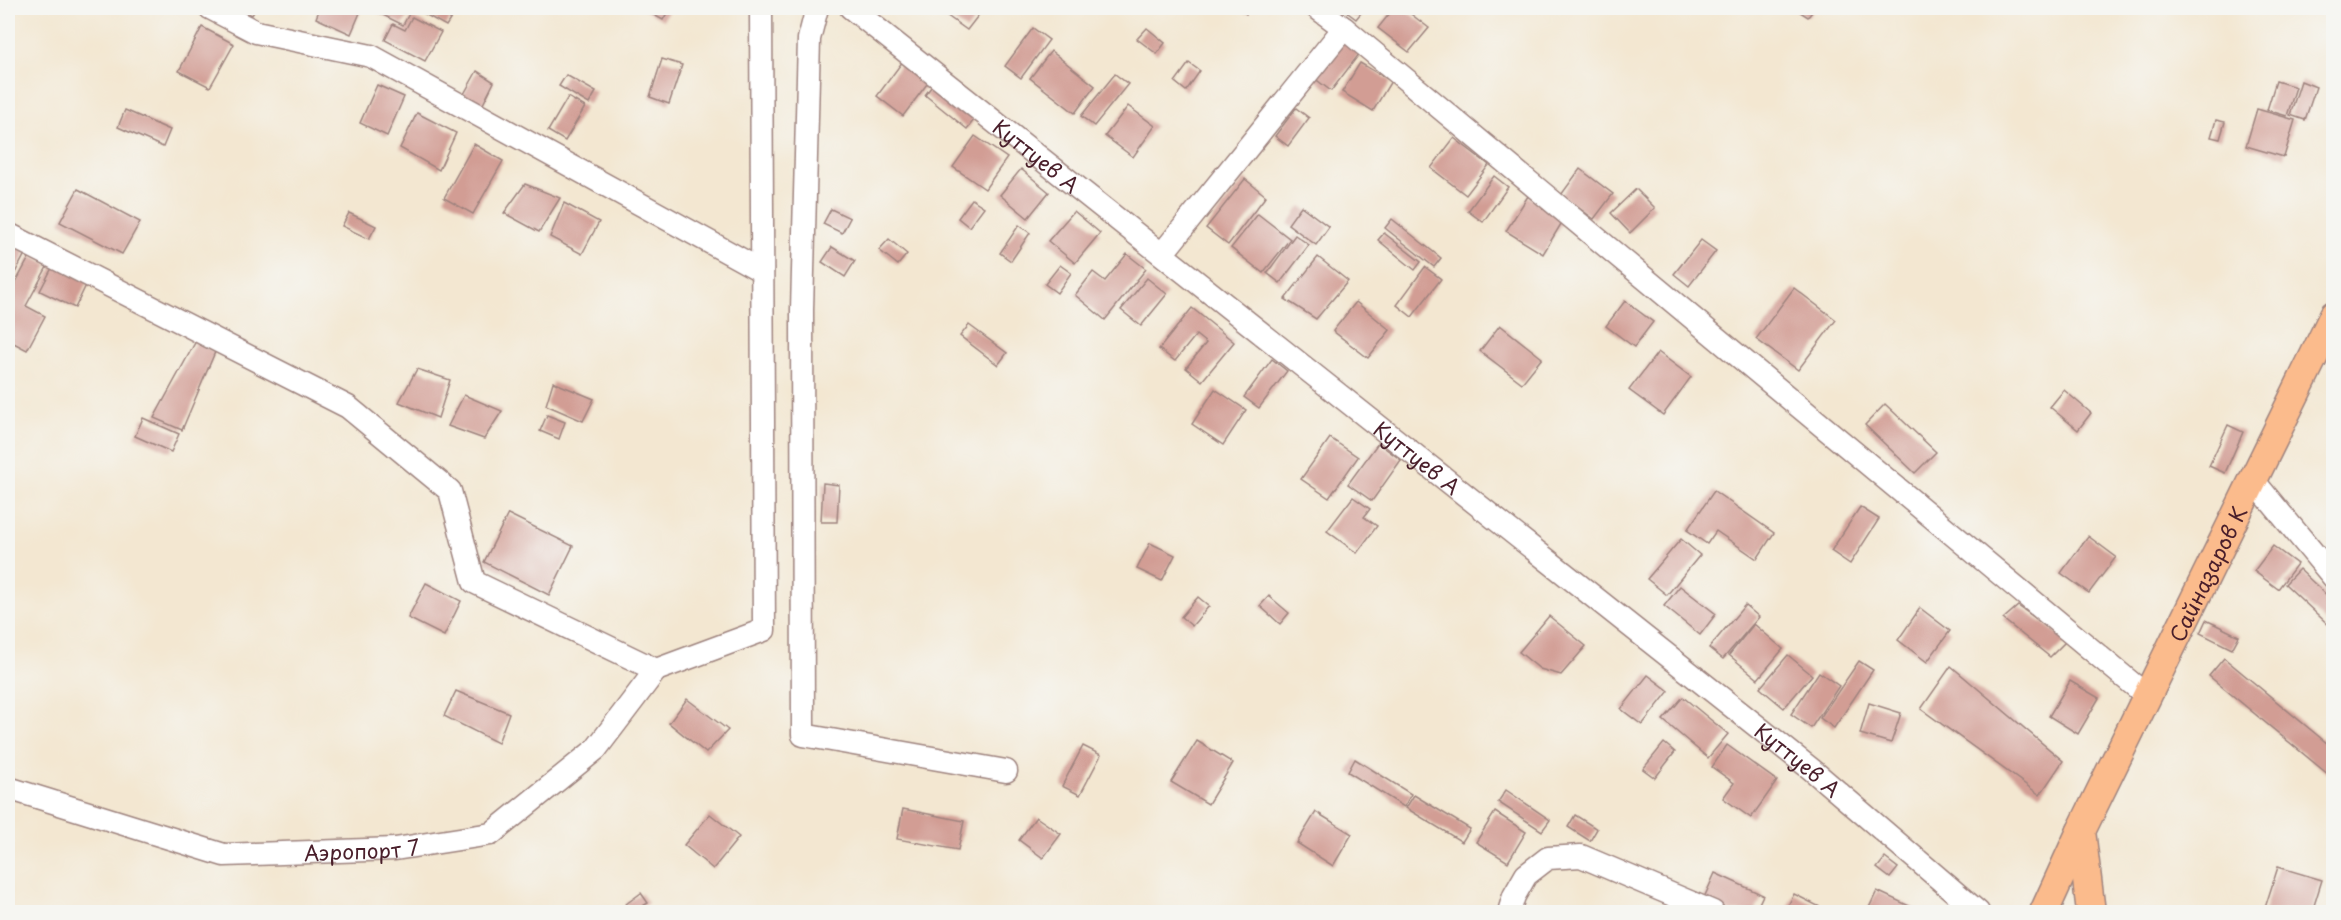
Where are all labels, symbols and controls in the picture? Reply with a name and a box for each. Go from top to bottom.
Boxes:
street label: Куттуев А [986,111,1087,200]
street label: Куттуев А [1367,413,1468,502]
street label: Сайназаров К [2160,500,2254,647]
street label: Куттуев А [1748,714,1848,804]
street label: Аэропорт 7 [303,829,422,868]

